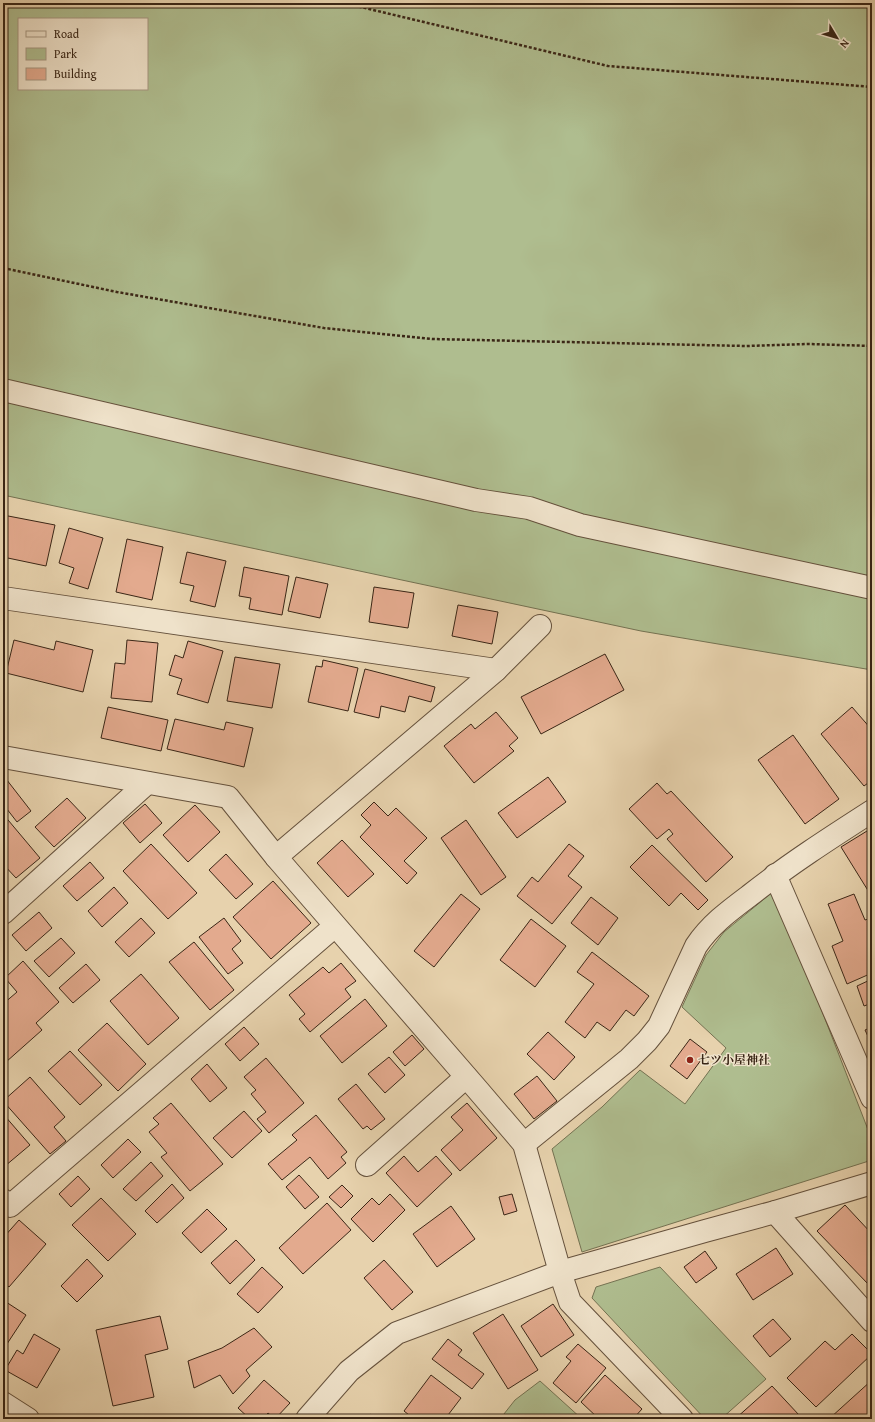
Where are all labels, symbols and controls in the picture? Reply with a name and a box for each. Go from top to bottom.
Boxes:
legend [18,18,148,90]
north arrow [817,18,857,58]
text: Road [54,25,80,42]
text: N [836,36,853,52]
text: Park [54,45,78,62]
text: Building [54,65,97,82]
place label: 七ツ小屋神社 [698,1051,770,1068]
marker: 七ツ小屋神社 [685,1055,695,1065]

